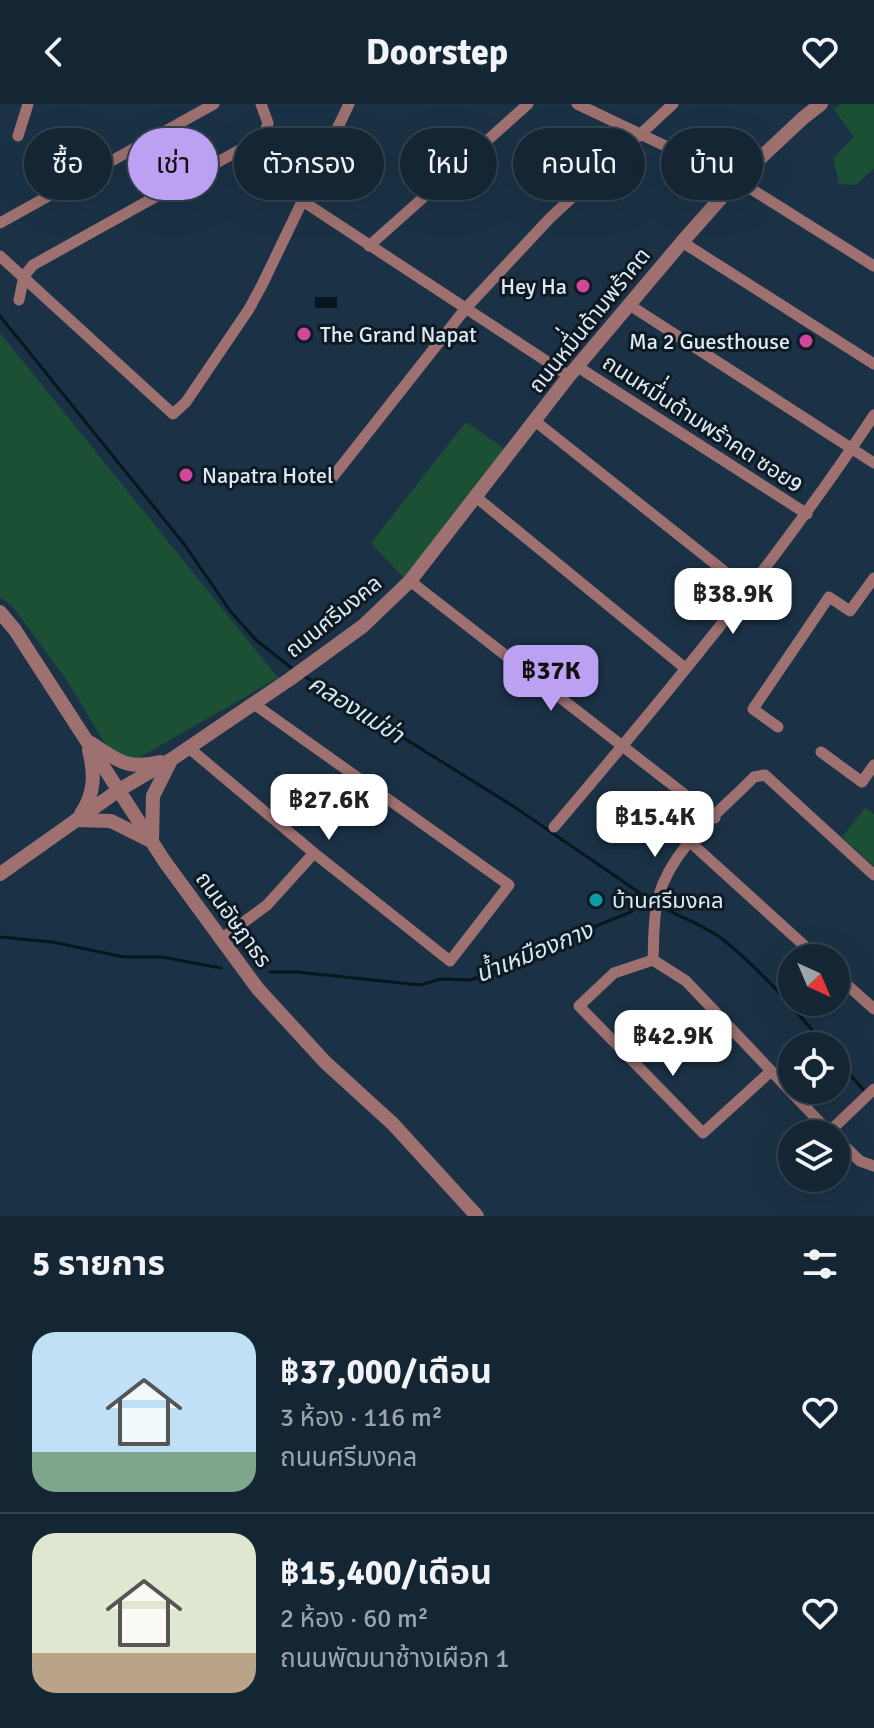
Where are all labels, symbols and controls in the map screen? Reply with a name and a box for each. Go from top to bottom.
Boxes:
icon: back [32,30,76,74]
text: Doorstep [366,30,508,75]
icon: heart [798,30,842,74]
chip: ซื้อ [24,128,112,200]
chip: เช่า [128,128,218,200]
chip: ตัวกรอง [234,128,384,200]
chip: ใหม่ [400,128,497,200]
chip: คอนโด [513,128,645,200]
chip: บ้าน [661,128,763,200]
street label: ถนนหมื่่นด้ามพร้าคต [516,237,656,398]
place label: Hey Ha [500,273,567,300]
marker: Hey Ha [574,277,592,295]
place label: The Grand Napat [320,321,477,348]
marker: The Grand Napat [295,325,313,343]
place label: Ma 2 Guesthouse [629,328,790,355]
marker: Ma 2 Guesthouse [797,332,815,350]
street label: ถนนหมื่่นด้ามพร้าคต ซอย9 [598,342,812,498]
place label: Napatra Hotel [202,462,333,489]
marker: Napatra Hotel [177,466,195,484]
pin: ฿38.9K [668,568,798,636]
street label: ถนนศรีมงคล [280,569,387,663]
text: ฿38.9K [693,578,773,610]
pin: ฿37K [504,645,598,713]
text: ฿37K [521,655,581,687]
water label: คลองแม่ข่า [303,668,410,751]
pin: ฿27.6K [264,774,394,842]
text: ฿27.6K [289,784,369,816]
pin: ฿15.4K [590,791,720,859]
text: ฿15.4K [615,801,695,833]
street label: ถนนอัษฎาธร [190,866,277,972]
place label: บ้านศรีมงคล [612,887,724,914]
marker: บ้านศรีมงคล [587,891,605,909]
water label: น้ำเหมืองกาง [470,913,598,989]
north arrow [778,944,850,1016]
map controls [778,944,850,1192]
pin: ฿42.9K [608,1010,738,1078]
text: ฿42.9K [633,1020,713,1052]
button: locate [778,1032,850,1104]
button: layers [778,1120,850,1192]
icon: filters [798,1242,842,1286]
text: 5 รายการ [32,1243,165,1285]
text: ฿37,000/เดือน [280,1351,492,1393]
icon: home [96,1364,192,1460]
icon: heart [798,1390,842,1434]
text: 3 ห้อง · 116 m² [280,1402,443,1434]
text: ถนนศรีมงคล [280,1442,417,1474]
text: ฿15,400/เดือน [280,1552,492,1594]
icon: home [96,1565,192,1661]
icon: heart [798,1591,842,1635]
text: 2 ห้อง · 60 m² [280,1603,429,1635]
text: ถนนพัฒนาช้างเผือก 1 [280,1643,509,1675]

